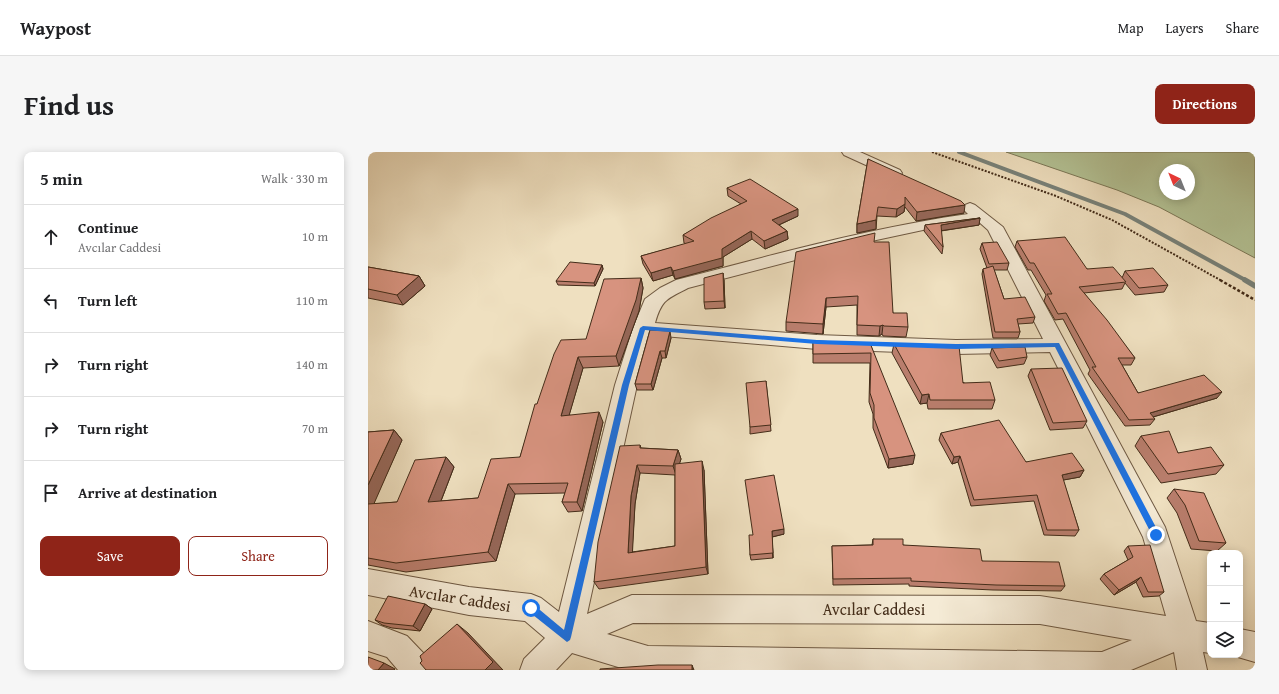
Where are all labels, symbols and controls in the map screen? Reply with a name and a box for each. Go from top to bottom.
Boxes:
text: Waypost [20,14,91,42]
text: Map [1118,18,1144,38]
text: Layers [1166,18,1204,38]
text: Share [1226,18,1259,38]
text: Find us [24,84,114,125]
button: Directions [1155,84,1255,124]
north arrow [1159,164,1195,200]
text: 5 min [40,166,82,191]
text: Walk · 330 m [261,169,328,188]
text: Continue [78,217,139,238]
icon: ahead [40,226,62,248]
text: 10 m [302,227,328,246]
text: Avcılar Caddesi [78,238,161,257]
icon: left [40,290,62,312]
text: Turn left [78,290,137,311]
text: 110 m [296,291,328,310]
icon: right [40,354,62,376]
text: Turn right [78,354,149,375]
text: 140 m [296,355,328,374]
icon: right [40,418,62,440]
text: Turn right [78,418,149,439]
text: 70 m [302,419,328,438]
icon: arrive [40,482,62,504]
text: Arrive at destination [78,482,217,503]
route end [1147,526,1165,544]
button: Save [40,536,180,576]
button: Share [188,536,328,576]
map controls [1207,550,1243,658]
button: + [1207,550,1243,586]
street label: Avcılar Caddesi [408,578,513,618]
button: − [1207,586,1243,622]
street label: Avcılar Caddesi [823,597,926,621]
route start [522,599,540,617]
button: layers [1207,622,1243,658]

